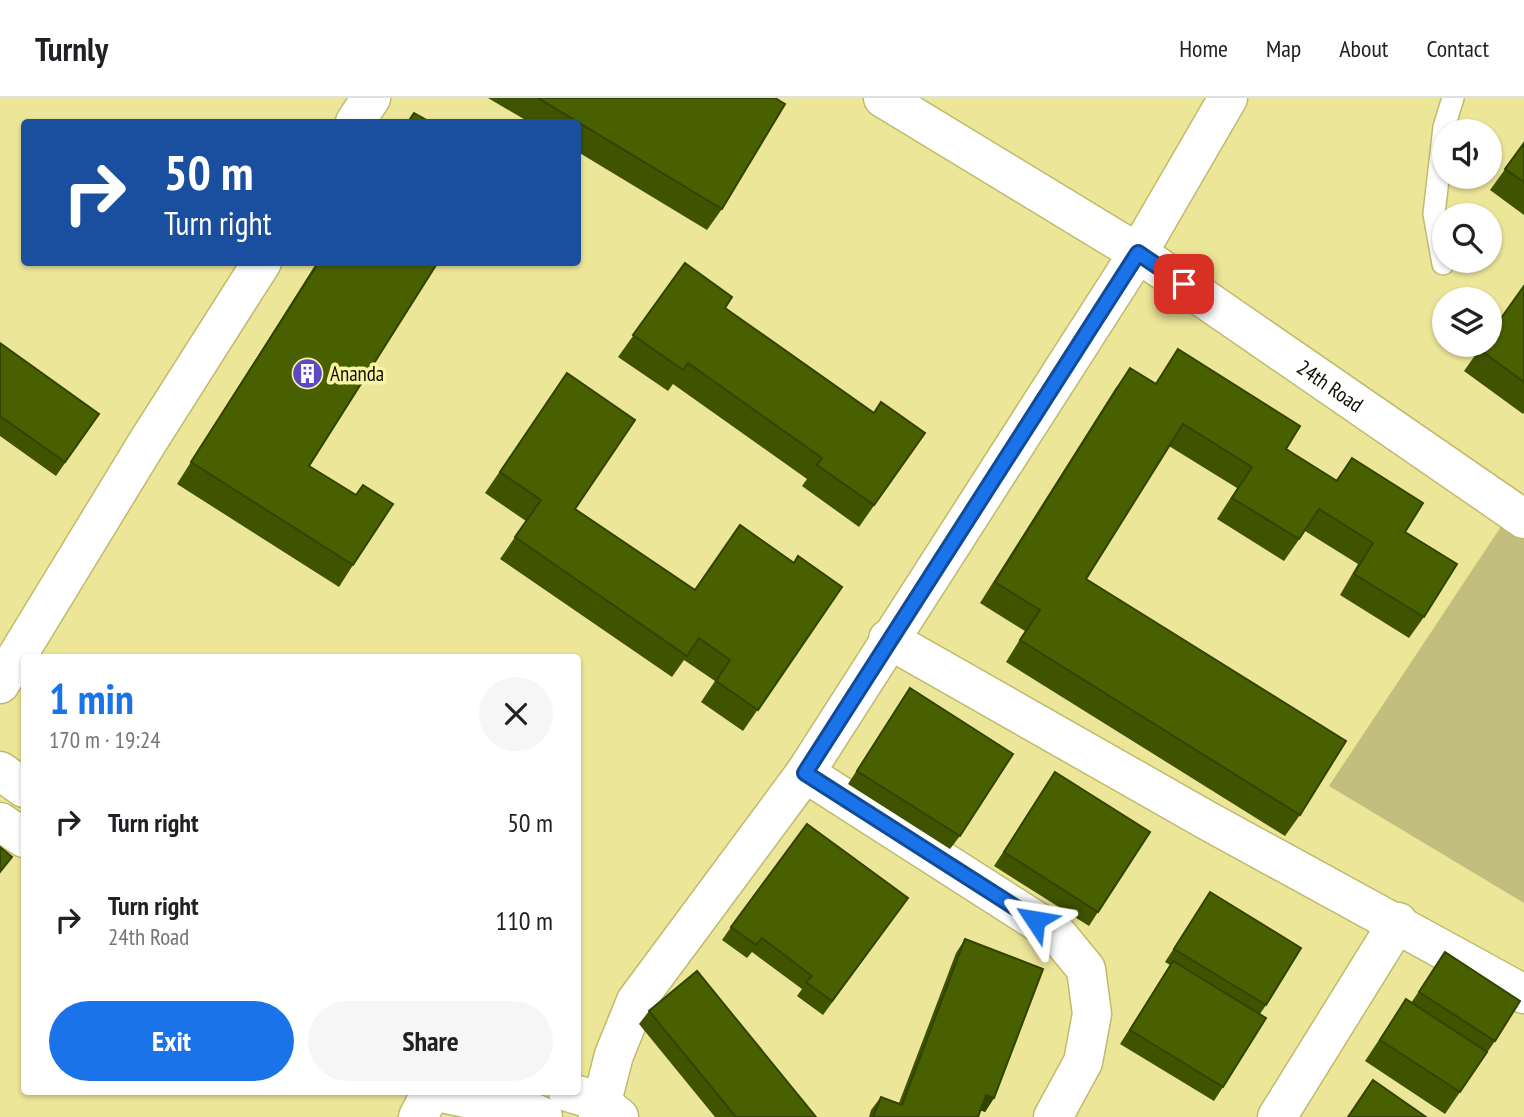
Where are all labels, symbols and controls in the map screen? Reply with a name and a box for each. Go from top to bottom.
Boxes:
text: Turnly [35,27,108,70]
text: Home [1179,33,1228,64]
text: Map [1266,33,1301,64]
text: About [1339,33,1388,64]
text: Contact [1426,33,1489,64]
map controls [1432,119,1502,357]
button: sound [1432,119,1502,189]
text: 50 m [164,140,253,204]
icon: right [49,147,140,238]
text: Turn right [164,202,272,244]
button: search [1432,203,1502,273]
pin [1154,254,1214,314]
icon: arrive [1165,265,1203,303]
button: layers [1432,287,1502,357]
street label: 24th Road [1292,353,1369,418]
building icon: Ananda [290,356,324,390]
place label: Ananda [330,360,384,387]
text: 1 min [49,671,134,726]
button: close [479,677,553,751]
text: 170 m · 19:24 [49,725,161,754]
icon: right [49,803,87,841]
text: Turn right [108,806,199,839]
text: 50 m [507,806,553,839]
position arrow [998,883,1072,957]
text: Turn right [108,889,199,922]
icon: right [49,901,87,939]
text: 110 m [495,904,553,937]
text: 24th Road [108,922,189,951]
button: Exit [49,1001,294,1081]
button: Share [308,1001,553,1081]

